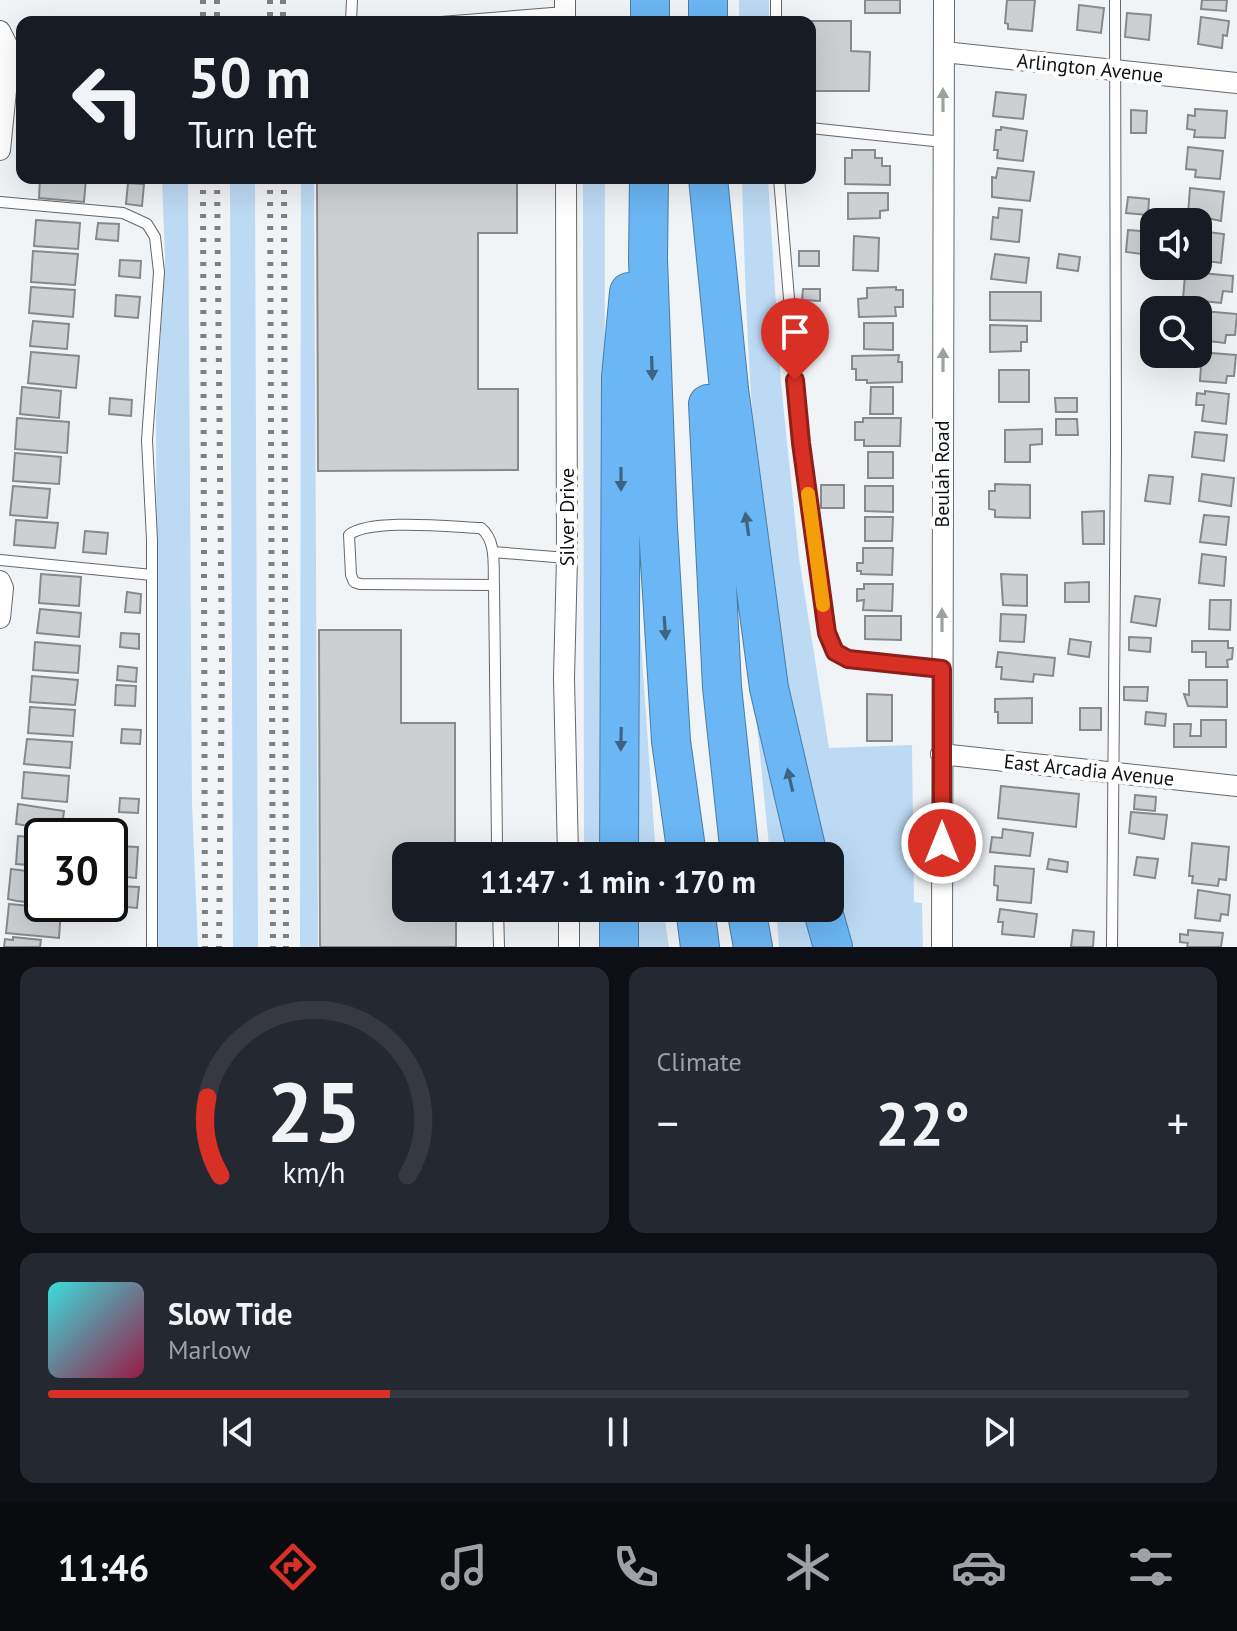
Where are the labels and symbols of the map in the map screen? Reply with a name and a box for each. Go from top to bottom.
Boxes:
street label: Arlington Avenue [1016,47,1164,89]
one-way arrow [937,87,949,112]
pin [761,298,829,380]
one-way arrow [937,347,949,372]
one-way arrow [645,356,658,381]
street label: Beulah Road [929,421,955,528]
one-way arrow [615,467,627,492]
street label: Silver Drive [554,468,580,566]
one-way arrow [740,511,753,536]
one-way arrow [936,607,948,632]
one-way arrow [659,616,672,641]
one-way arrow [614,727,627,752]
street label: East Arcadia Avenue [1003,748,1175,792]
one-way arrow [783,767,796,792]
position arrow [900,801,984,885]
speed limit sign: 30 [24,818,128,922]

